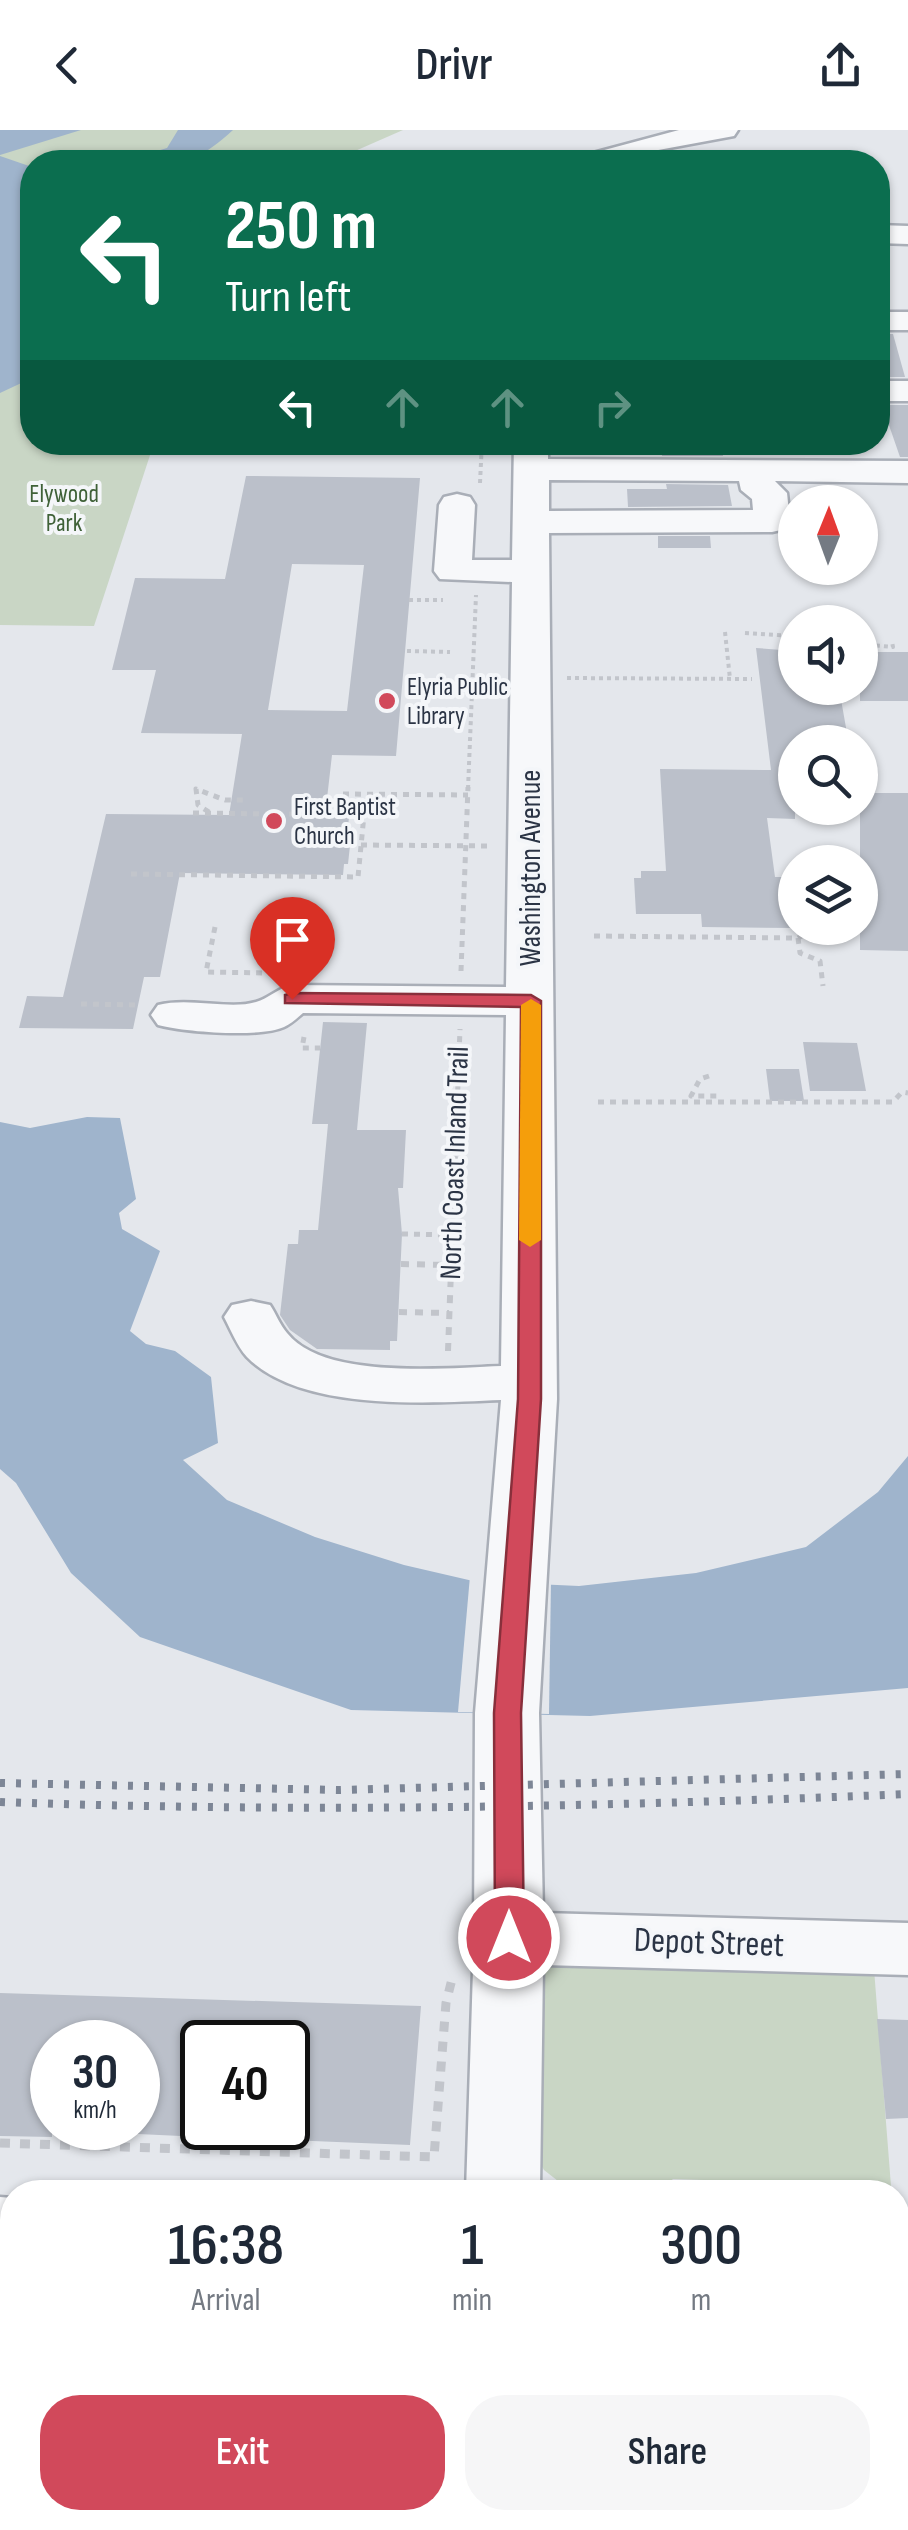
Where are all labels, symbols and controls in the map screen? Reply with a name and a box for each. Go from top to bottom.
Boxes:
icon: back [40,38,95,93]
text: Drivr [416,38,492,93]
icon: share [813,38,868,93]
text: 250 m [225,185,377,269]
icon: left [60,190,190,320]
text: Turn left [225,270,351,325]
icon: left [270,380,325,435]
icon: ahead [375,380,430,435]
icon: ahead [480,380,535,435]
icon: right [585,380,640,435]
park label: Elywood Park [29,479,99,539]
north arrow [778,485,878,585]
map controls [778,485,878,945]
button: sound [778,605,878,705]
place label: Elyria Public Library [407,672,508,732]
marker: Elyria Public Library [376,690,398,712]
button: search [778,725,878,825]
street label: Washington Avenue [513,770,549,966]
place label: First Baptist Church [294,792,396,852]
marker: First Baptist Church [263,810,285,832]
button: layers [778,845,878,945]
pin [250,897,335,1000]
icon: arrive [265,912,320,967]
street label: North Coast Inland Trail [433,1046,477,1280]
position arrow [457,1886,561,1990]
street label: Depot Street [633,1919,785,1967]
speed limit sign: 40 [180,2020,310,2150]
text: 30 [72,2043,118,2103]
text: km/h [73,2095,117,2126]
text: 16:38 [168,2210,284,2282]
text: 1 [461,2210,483,2282]
text: 300 [660,2210,742,2282]
text: Arrival [192,2281,260,2320]
text: min [452,2281,492,2320]
text: m [691,2281,711,2320]
button: Exit [40,2395,445,2510]
button: Share [465,2395,870,2510]

